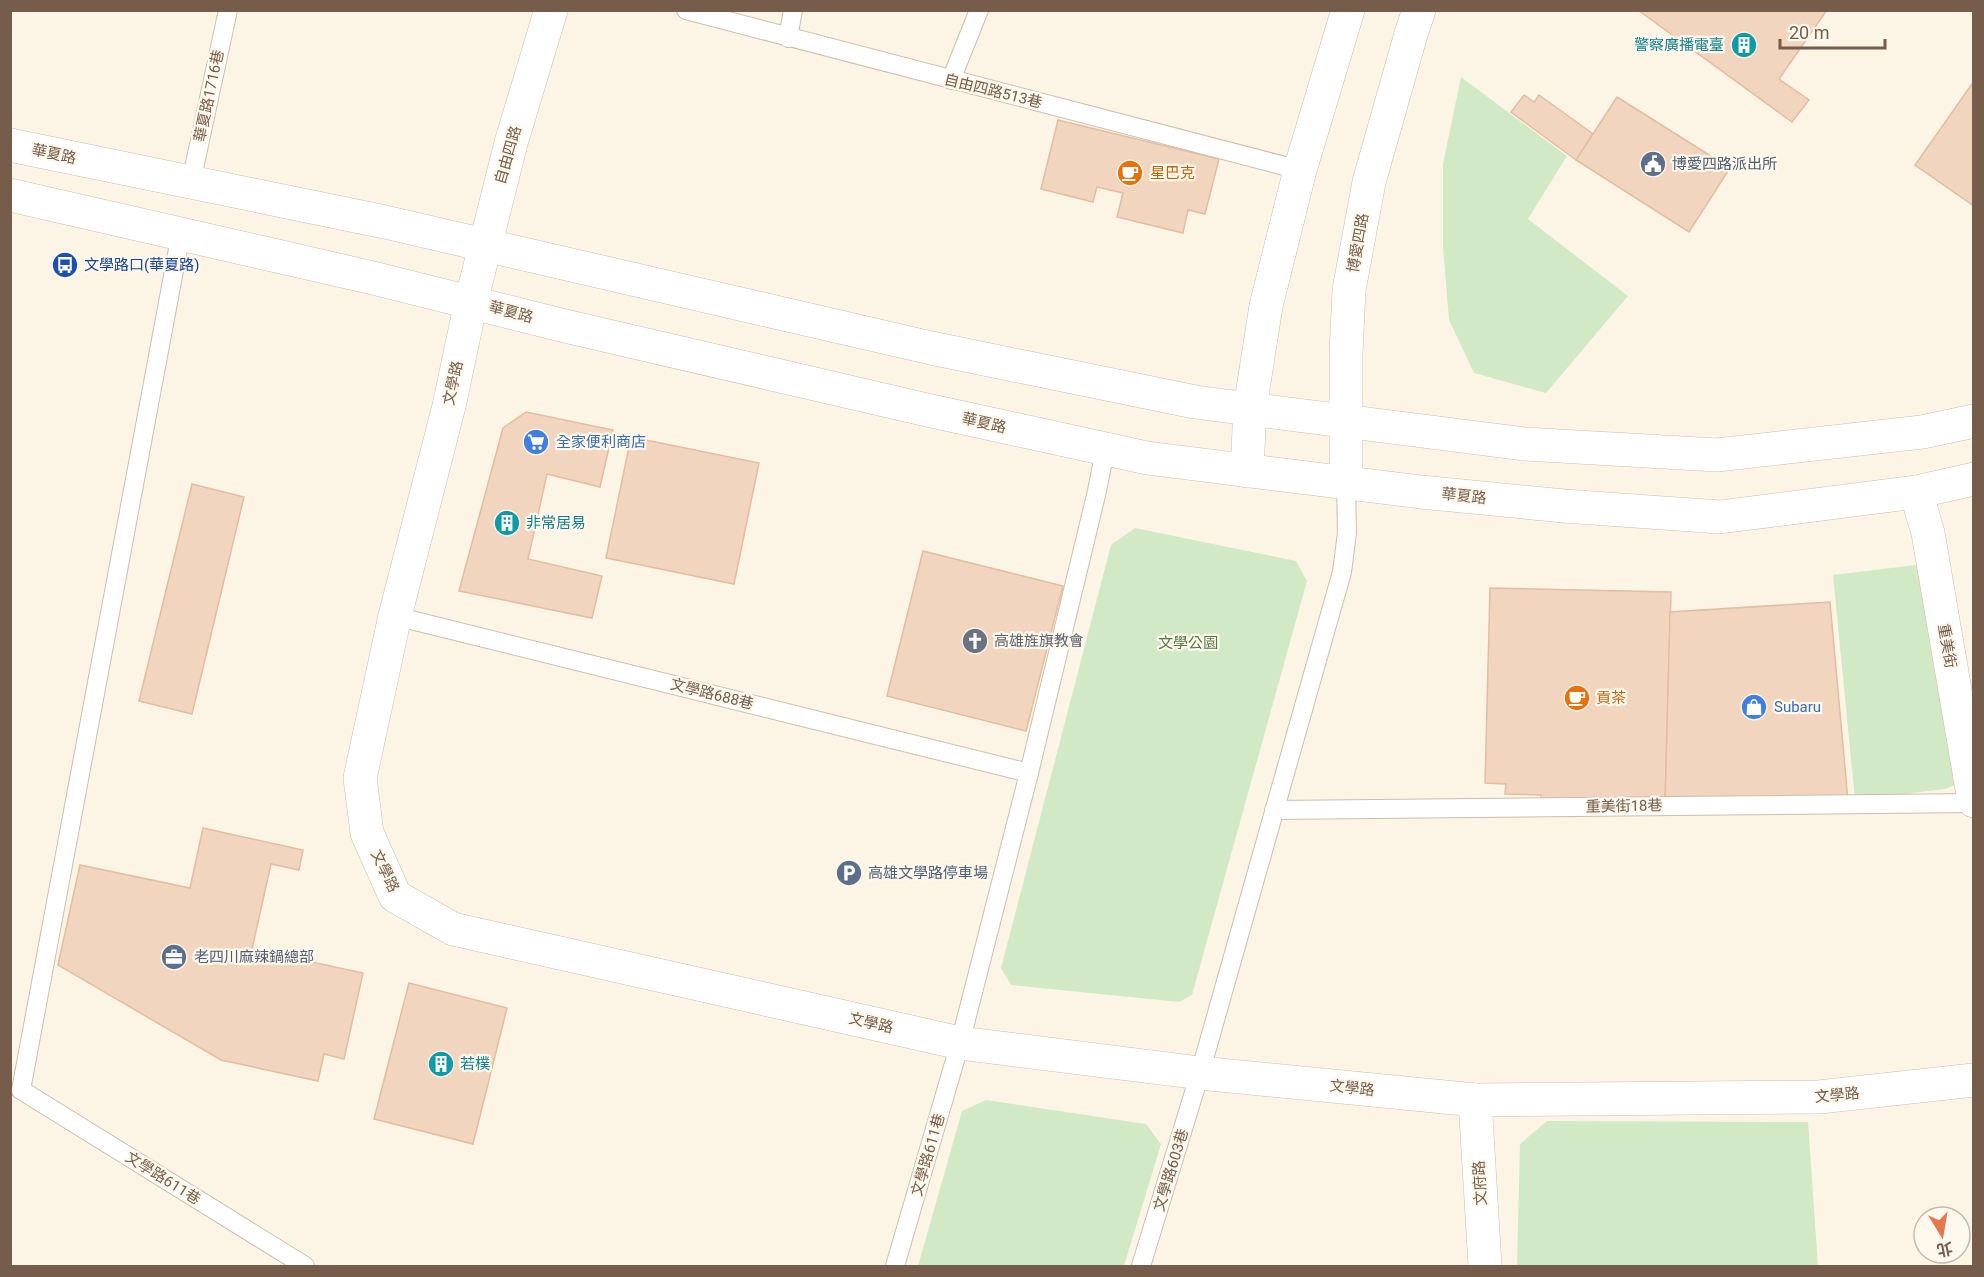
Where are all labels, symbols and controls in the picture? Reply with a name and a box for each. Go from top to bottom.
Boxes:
scale bar [1780,12,1885,50]
text: 20 m [1789,22,1829,43]
building icon: 警察廣播電臺 [1729,30,1759,60]
place label: 警察廣播電臺 [1634,36,1724,54]
street label: 華夏路1716巷 [190,48,228,144]
street label: 自由四路513巷 [942,70,1044,112]
street label: 自由四路 [491,124,525,186]
street label: 華夏路 [30,141,78,167]
public building icon: 博愛四路派出所 [1638,149,1668,179]
place label: 博愛四路派出所 [1672,155,1777,173]
cafe icon: 星巴克 [1115,158,1145,188]
place label: 星巴克 [1150,164,1195,182]
street label: 博愛四路 [1344,212,1372,274]
bus stop icon: 文學路口(華夏路) [50,250,80,280]
place label: 文學路口(華夏路) [84,256,199,274]
street label: 華夏路 [487,297,535,327]
street label: 文學路 [440,359,466,407]
street label: 華夏路 [960,409,1008,437]
supermarket icon: 全家便利商店 [521,427,551,457]
place label: 全家便利商店 [556,433,646,451]
street label: 華夏路 [1441,485,1487,507]
building icon: 非常居易 [492,508,522,538]
place label: 非常居易 [526,514,586,532]
street label: 重美街 [1934,622,1960,670]
church icon: 高雄旌旗教會 [960,626,990,656]
place label: 高雄旌旗教會 [994,632,1084,650]
park label: 文學公園 [1158,634,1218,652]
street label: 文學路688巷 [668,675,756,713]
cafe icon: 貢茶 [1562,683,1592,713]
place label: 貢茶 [1596,689,1626,707]
shop icon: Subaru [1739,692,1769,722]
place label: Subaru [1774,698,1821,716]
street label: 重美街18巷 [1585,796,1663,816]
street label: 文學路 [367,847,403,895]
parking icon: 高雄文學路停車場 [834,858,864,888]
place label: 高雄文學路停車場 [868,864,988,882]
office icon: 老四川麻辣鍋總部 [159,942,189,972]
place label: 老四川麻辣鍋總部 [194,948,314,966]
street label: 文學路 [847,1009,895,1037]
building icon: 若樸 [426,1049,456,1079]
place label: 若樸 [460,1055,490,1073]
street label: 文學路 [1329,1077,1375,1099]
street label: 文學路 [1814,1084,1860,1106]
street label: 文學路611巷 [908,1112,948,1198]
street label: 文學路603巷 [1150,1127,1192,1213]
street label: 文學路611巷 [122,1148,204,1208]
street label: 文府路 [1470,1160,1490,1206]
north arrow [1912,1205,1972,1265]
text: 北 [1935,1238,1954,1260]

